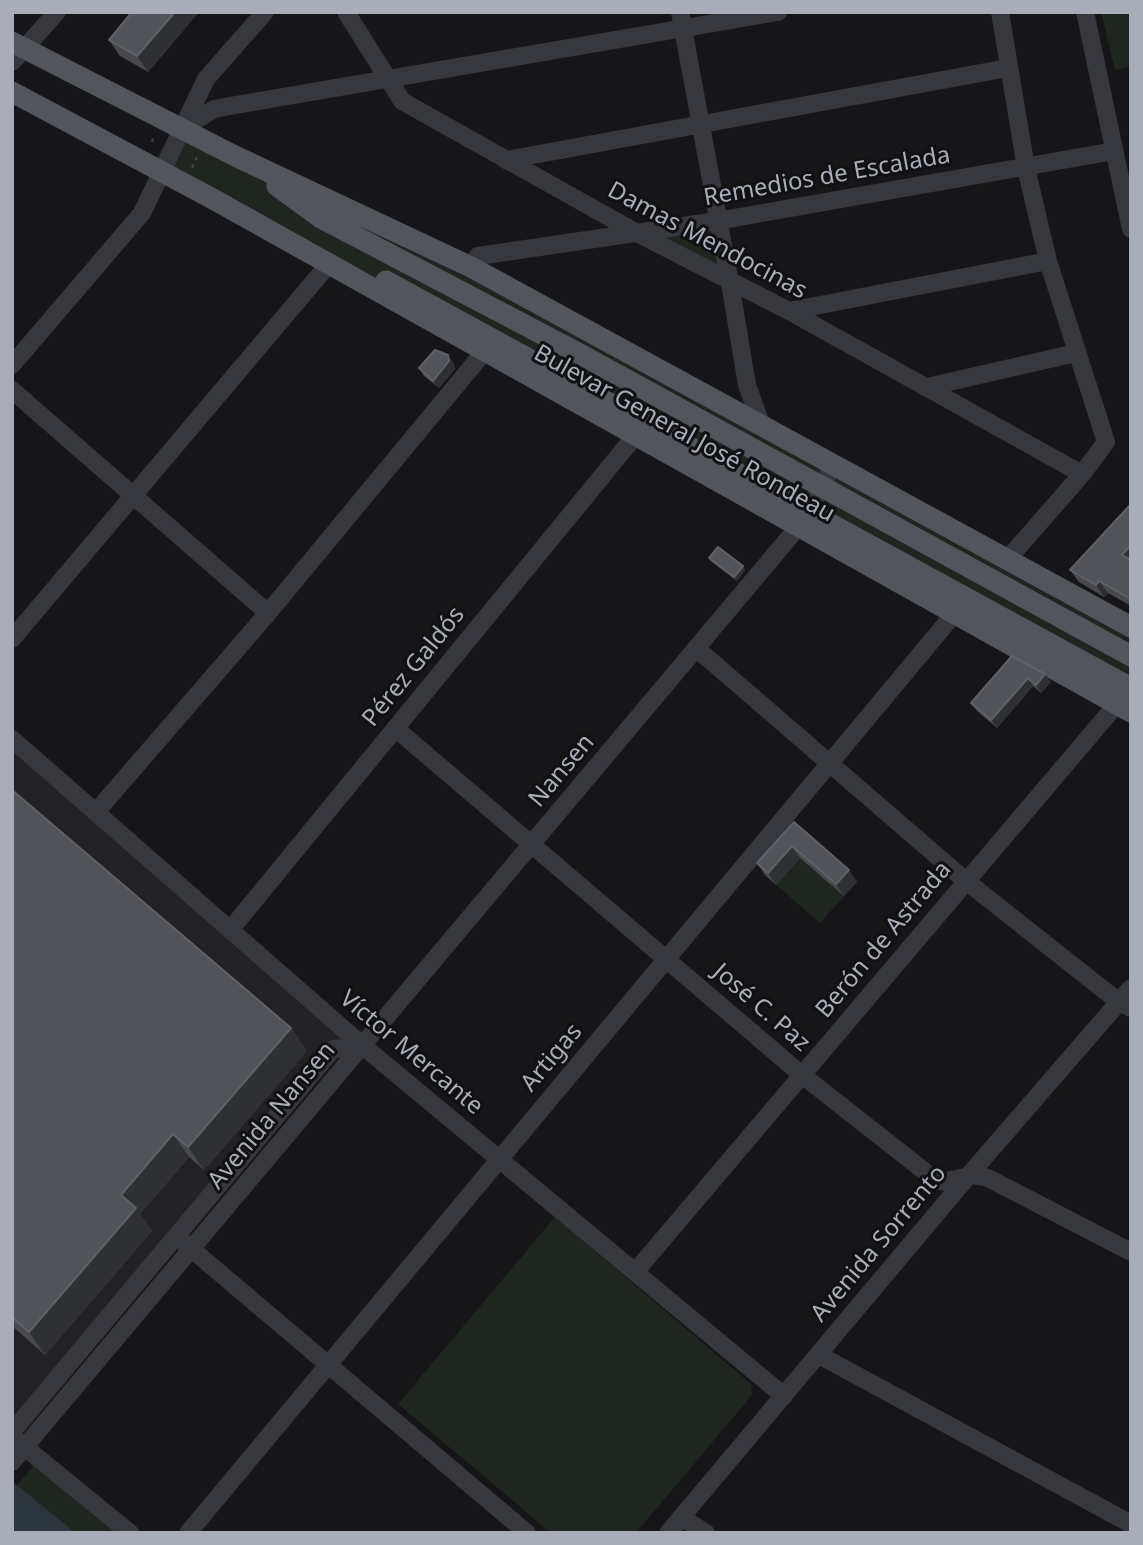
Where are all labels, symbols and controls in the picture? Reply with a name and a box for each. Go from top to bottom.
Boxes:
street label: Remedios de Escalada [701,141,953,213]
street label: Damas Mendocinas [602,176,812,306]
street label: Bulevar General José Rondeau [529,339,839,529]
street label: Pérez Galdós [357,601,471,733]
street label: Nansen [523,729,601,813]
street label: Berón de Astrada [810,856,958,1024]
street label: José C. Paz [706,958,816,1058]
street label: Víctor Mercante [333,985,489,1121]
street label: Artigas [515,1018,589,1098]
street label: Avenida Nansen [202,1037,342,1195]
street label: Avenida Sorrento [805,1160,953,1328]

